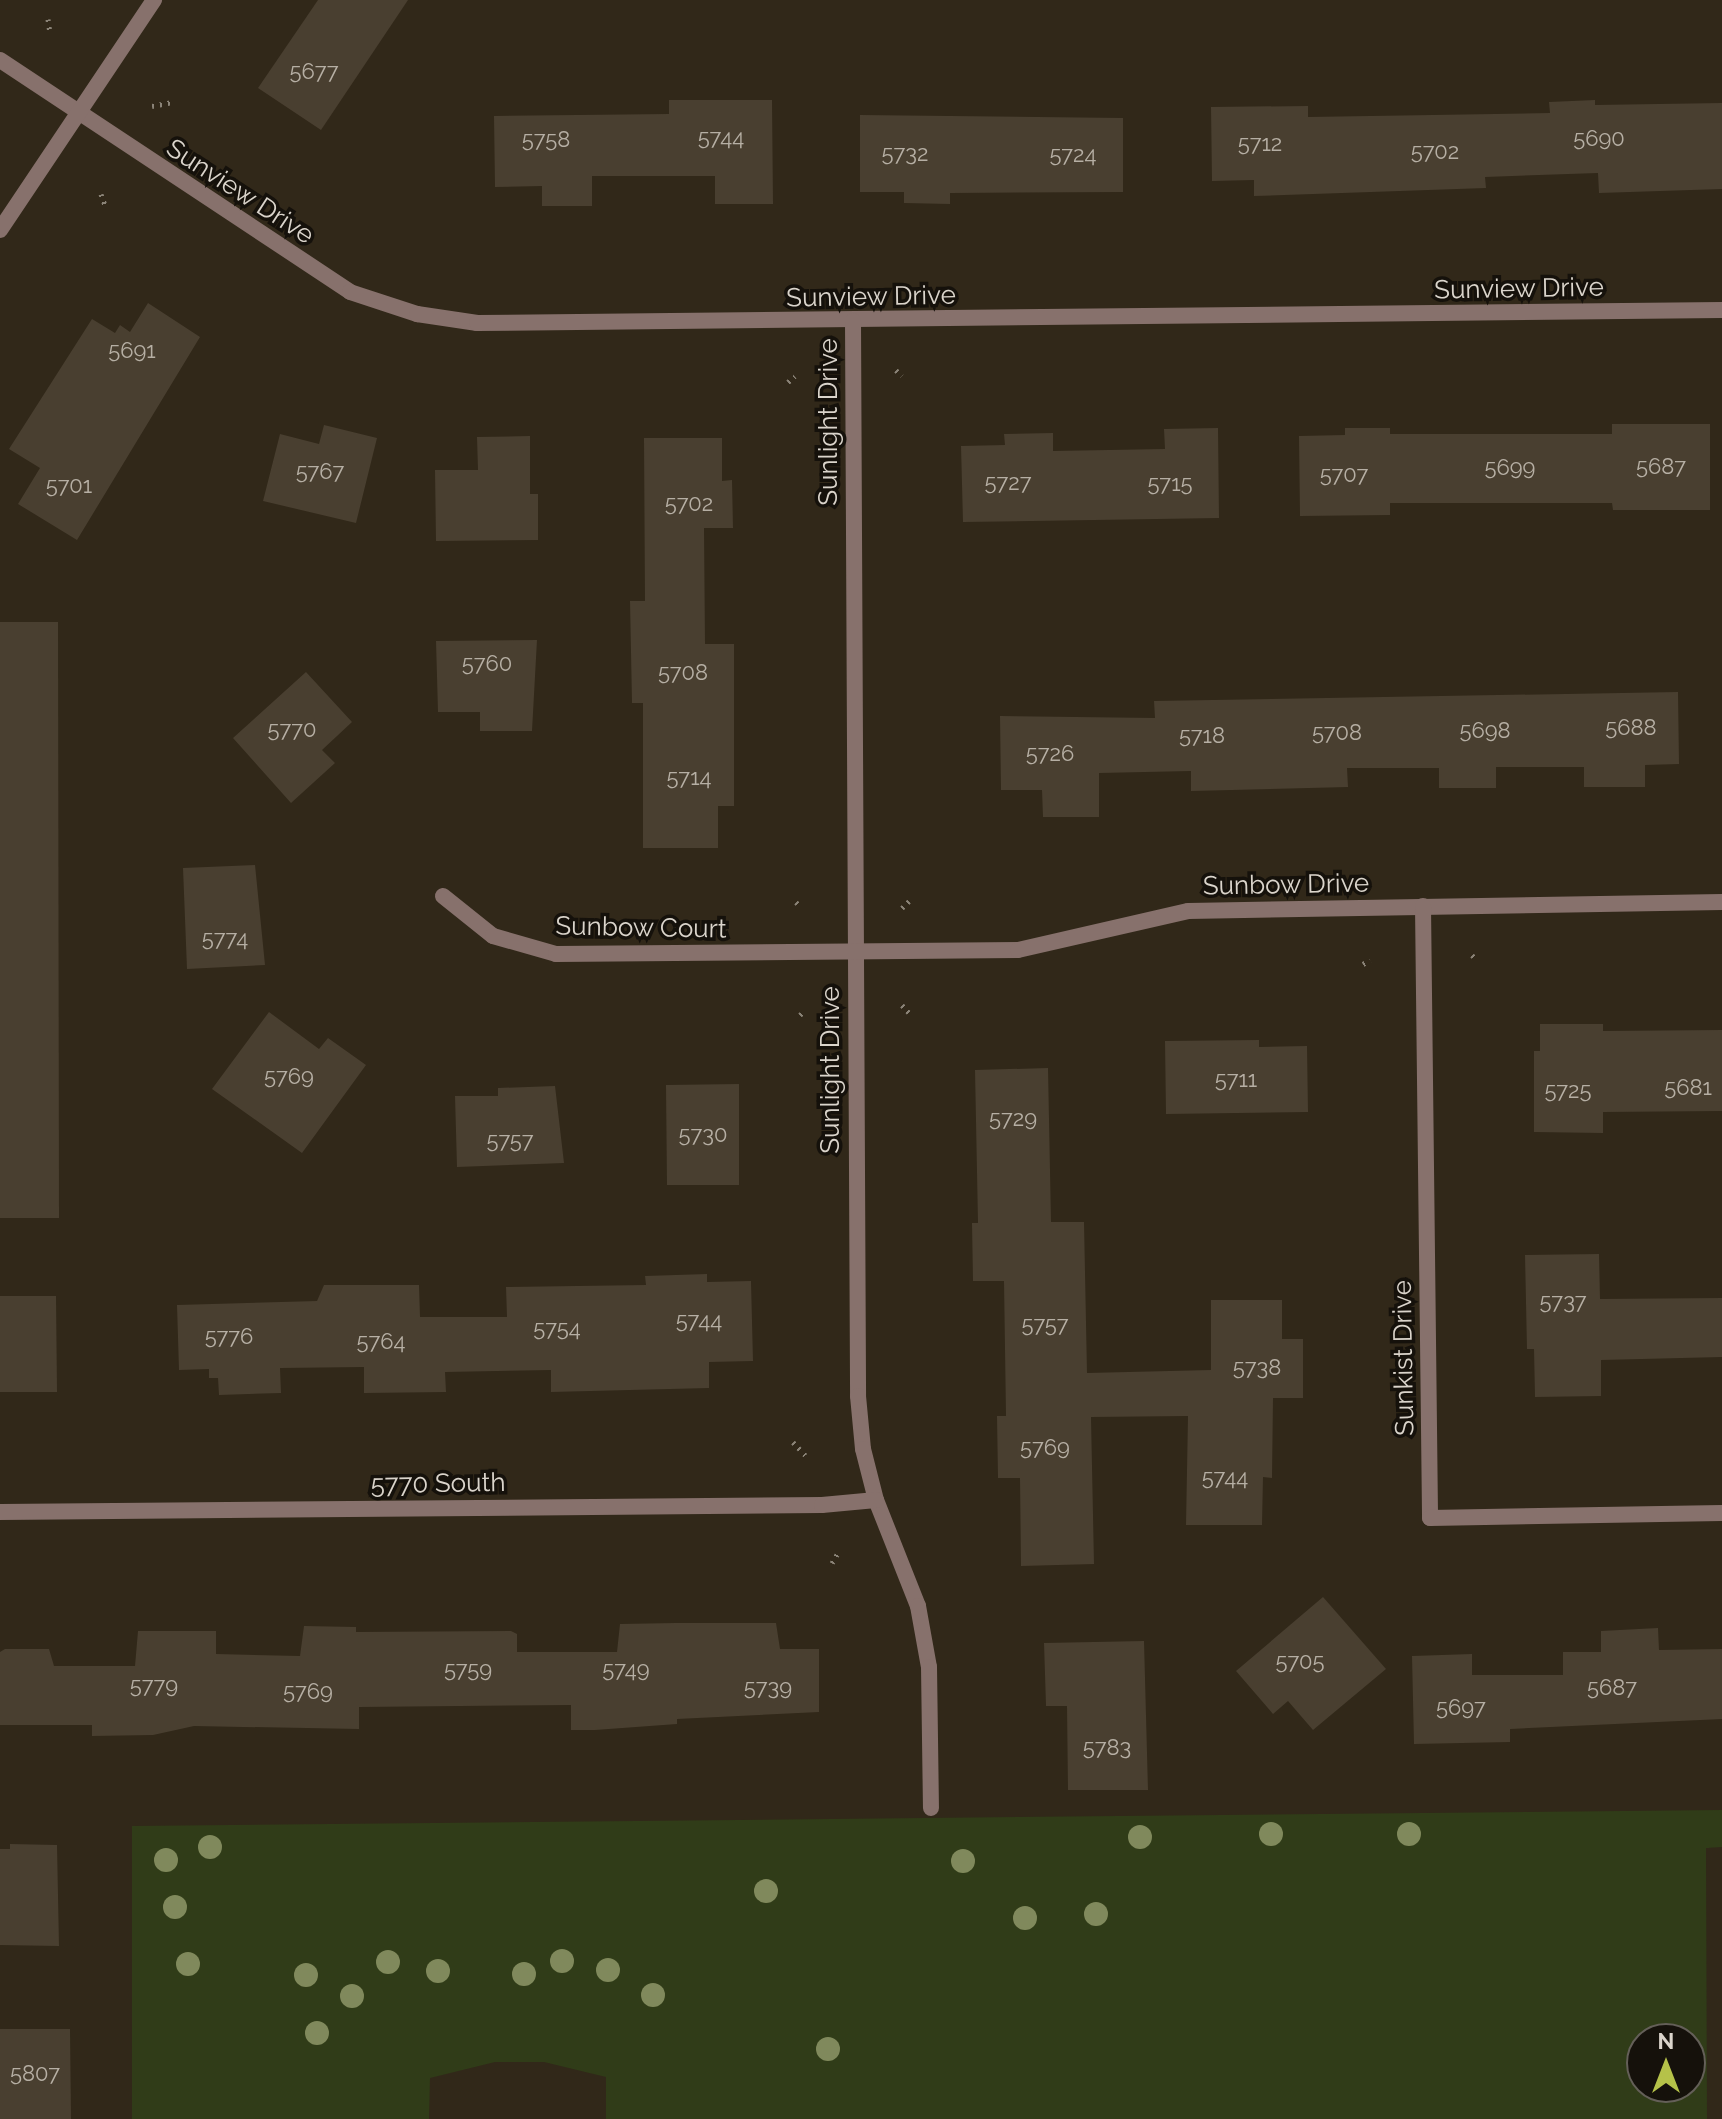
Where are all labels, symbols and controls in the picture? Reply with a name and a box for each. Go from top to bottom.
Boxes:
house number: 5677 [290,59,338,85]
house number: 5744 [698,125,744,151]
house number: 5690 [1573,126,1625,152]
house number: 5758 [522,127,570,153]
house number: 5712 [1238,131,1282,157]
street label: Sunview Drive [160,133,320,251]
house number: 5702 [1411,139,1459,165]
house number: 5732 [882,141,928,167]
house number: 5724 [1049,142,1097,168]
street label: Sunview Drive [1434,272,1604,306]
street label: Sunview Drive [786,280,956,314]
house number: 5691 [108,338,156,364]
street label: Sunlight Drive [813,338,845,506]
house number: 5687 [1636,454,1686,480]
house number: 5699 [1484,455,1536,481]
house number: 5767 [296,459,344,485]
house number: 5707 [1320,462,1368,488]
house number: 5727 [985,470,1031,496]
house number: 5715 [1147,471,1193,497]
house number: 5701 [46,473,92,499]
house number: 5702 [665,491,713,517]
house number: 5760 [462,651,512,677]
house number: 5708 [658,660,708,686]
house number: 5688 [1605,715,1657,741]
house number: 5770 [268,717,316,743]
house number: 5698 [1459,718,1511,744]
house number: 5708 [1312,720,1362,746]
house number: 5718 [1179,723,1225,749]
house number: 5726 [1026,741,1074,767]
house number: 5714 [666,765,712,791]
street label: Sunbow Drive [1202,868,1370,902]
street label: Sunbow Court [555,911,727,945]
house number: 5774 [202,926,248,952]
street label: Sunlight Drive [815,986,847,1154]
house number: 5769 [264,1064,314,1090]
house number: 5711 [1215,1067,1257,1093]
house number: 5681 [1664,1075,1712,1101]
house number: 5725 [1544,1078,1592,1104]
house number: 5729 [989,1106,1037,1132]
house number: 5730 [679,1122,727,1148]
house number: 5757 [486,1128,534,1154]
street label: Sunkist Drive [1387,1280,1421,1436]
house number: 5737 [1539,1289,1587,1315]
house number: 5744 [676,1308,722,1334]
house number: 5757 [1021,1312,1069,1338]
house number: 5754 [533,1316,581,1342]
house number: 5776 [205,1324,253,1350]
house number: 5764 [357,1329,405,1355]
house number: 5738 [1233,1355,1281,1381]
house number: 5769 [1020,1435,1070,1461]
house number: 5744 [1202,1465,1248,1491]
street label: 5770 South [370,1467,506,1501]
house number: 5705 [1275,1649,1325,1675]
house number: 5759 [444,1657,492,1683]
house number: 5749 [602,1657,650,1683]
house number: 5779 [130,1673,178,1699]
house number: 5739 [744,1675,792,1701]
house number: 5687 [1587,1675,1637,1701]
house number: 5769 [283,1679,333,1705]
house number: 5697 [1436,1695,1486,1721]
house number: 5783 [1083,1735,1131,1761]
north arrow [1626,2023,1706,2103]
text: N [1658,2028,1674,2054]
house number: 5807 [10,2061,60,2087]

